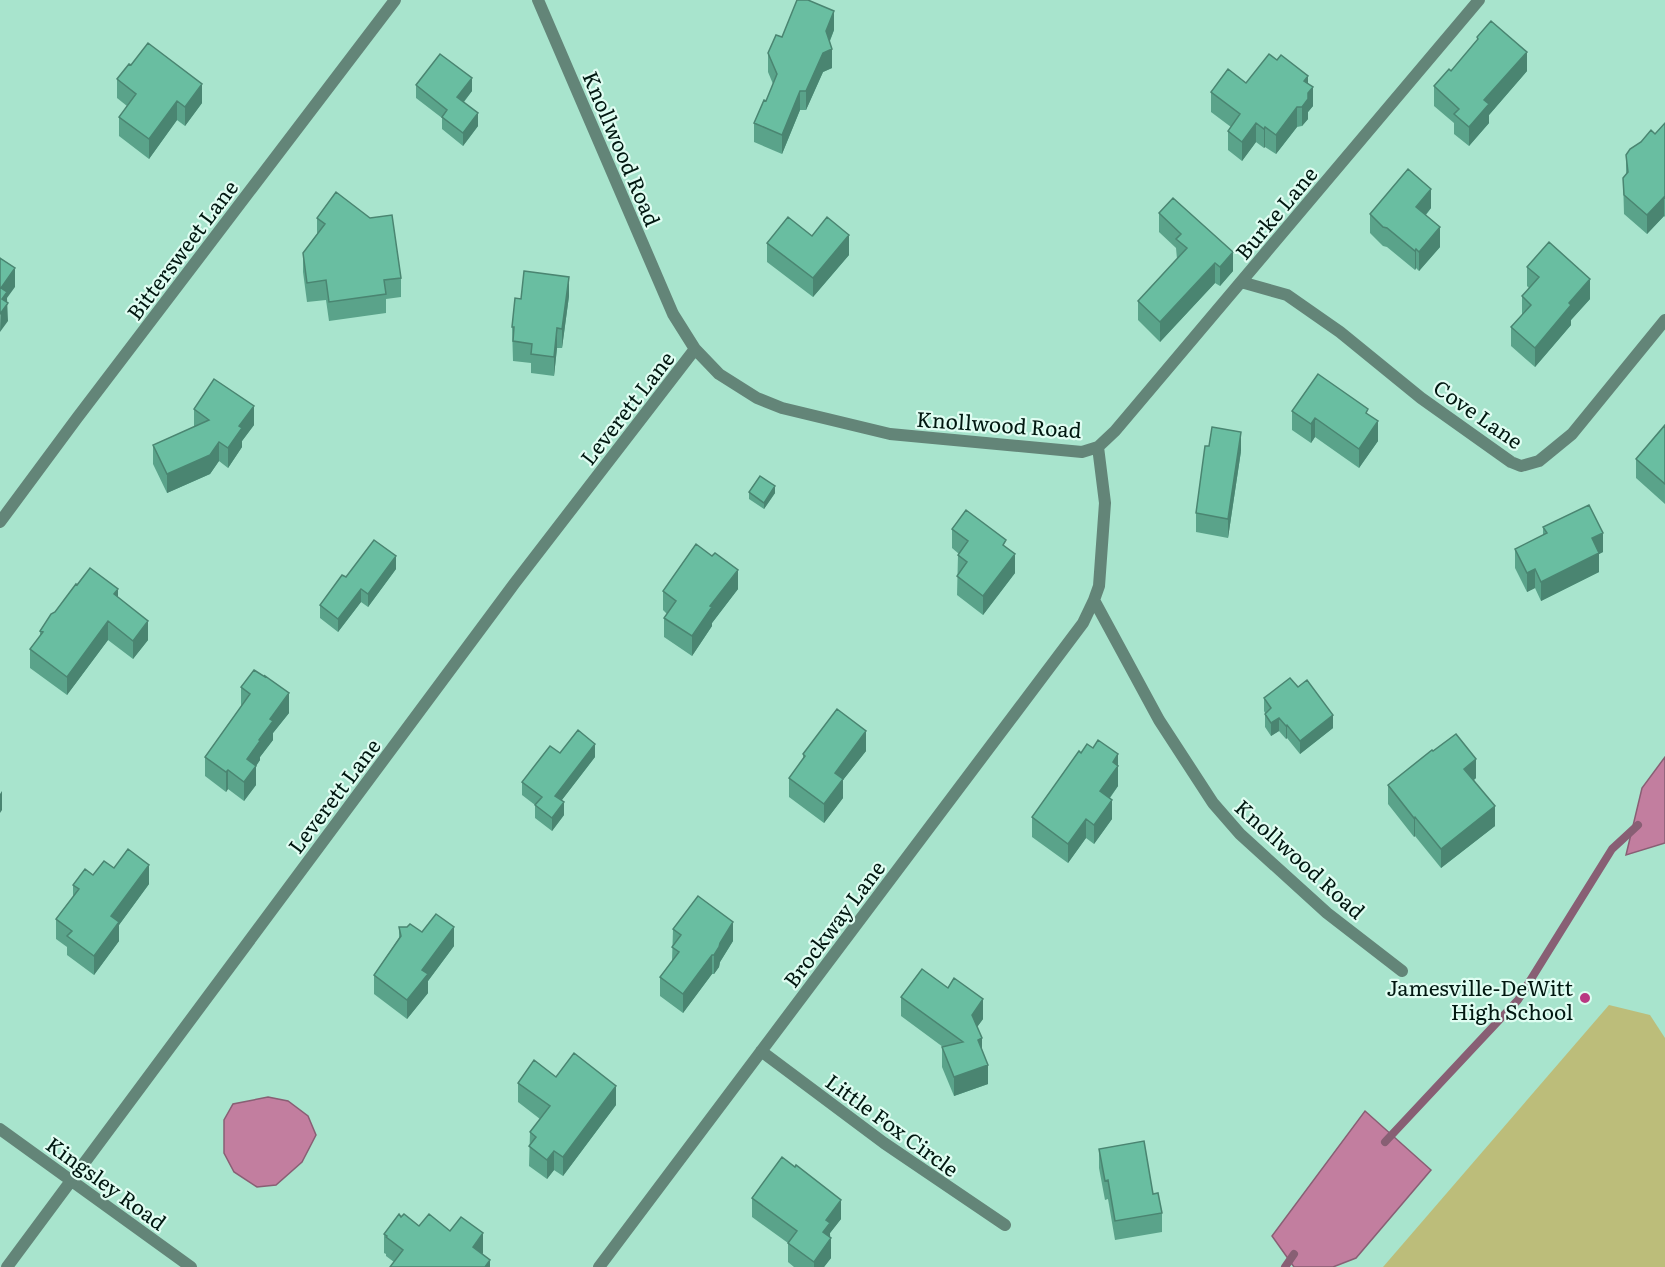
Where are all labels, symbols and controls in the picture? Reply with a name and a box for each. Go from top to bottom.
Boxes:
street label: Knollwood Road [576,66,670,230]
street label: Burke Lane [1227,158,1323,265]
street label: Bittersweet Lane [118,172,244,326]
street label: Leverett Lane [572,343,681,471]
street label: Cove Lane [1428,371,1530,455]
street label: Knollwood Road [915,402,1083,444]
street label: Leverett Lane [279,731,387,859]
street label: Knollwood Road [1229,791,1373,925]
street label: Brockway Lane [775,853,891,993]
place label: Jamesville-DeWitt High School [1386,971,1574,1026]
marker: Jamesville-DeWitt High School [1578,991,1592,1005]
street label: Little Fox Circle [820,1065,966,1183]
street label: Kingsley Road [40,1128,174,1236]

